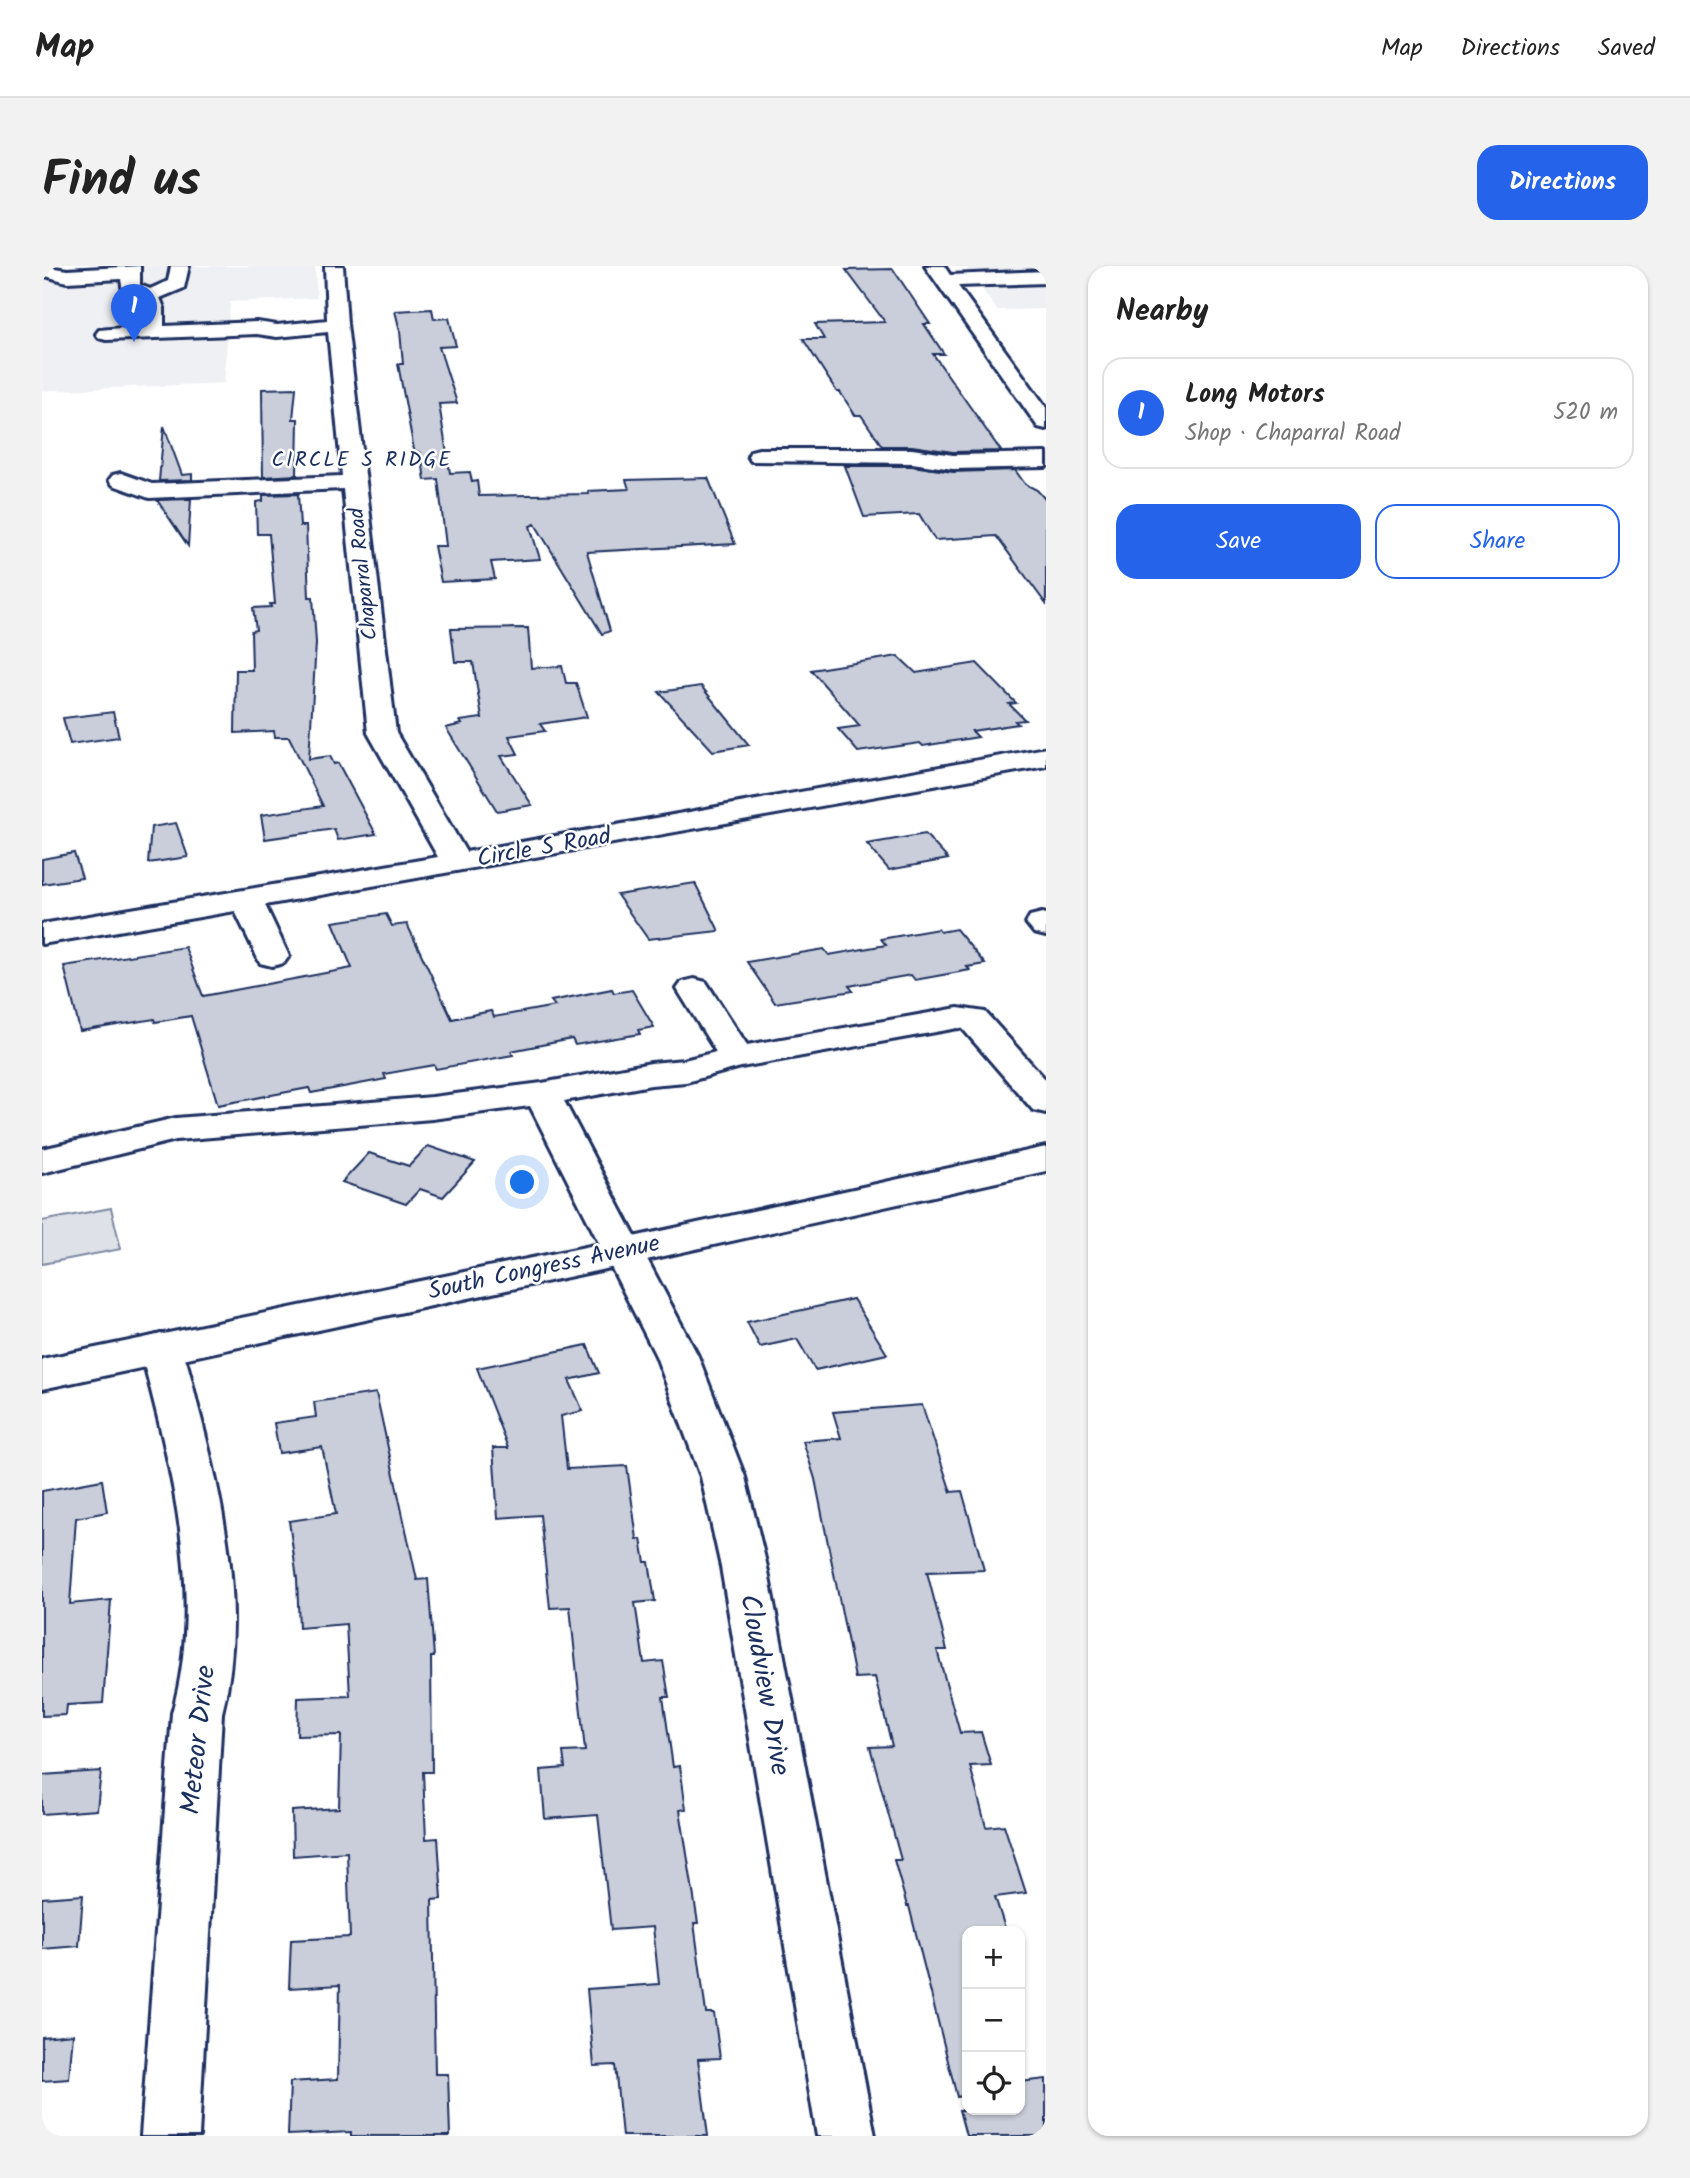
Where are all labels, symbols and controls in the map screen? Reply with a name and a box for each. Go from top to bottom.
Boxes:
text: Map [35,22,95,75]
text: Map [1381,29,1423,68]
text: Directions [1461,29,1560,68]
text: Saved [1598,29,1655,68]
text: Find us [42,143,200,221]
button: Directions [1477,145,1648,220]
pin: 1 [111,284,157,342]
text: Nearby [1116,288,1208,336]
text: Long Motors [1185,374,1325,416]
text: 1 [1138,395,1144,431]
text: 520 m [1553,395,1618,431]
text: Shop · Chaparral Road [1185,416,1401,452]
district label: CIRCLE S RIDGE [271,444,453,477]
button: Save [1116,504,1361,579]
button: Share [1375,504,1620,579]
street label: Chaparral Road [341,506,387,642]
street label: Circle S Road [474,817,615,879]
your location [505,1165,539,1199]
street label: South Congress Avenue [425,1224,664,1312]
street label: Cloudview Drive [726,1591,802,1780]
street label: Meteor Drive [169,1663,229,1817]
map controls [962,1926,1025,2115]
button: + [962,1926,1025,1989]
button: − [962,1989,1025,2052]
button: locate [962,2052,1025,2115]

